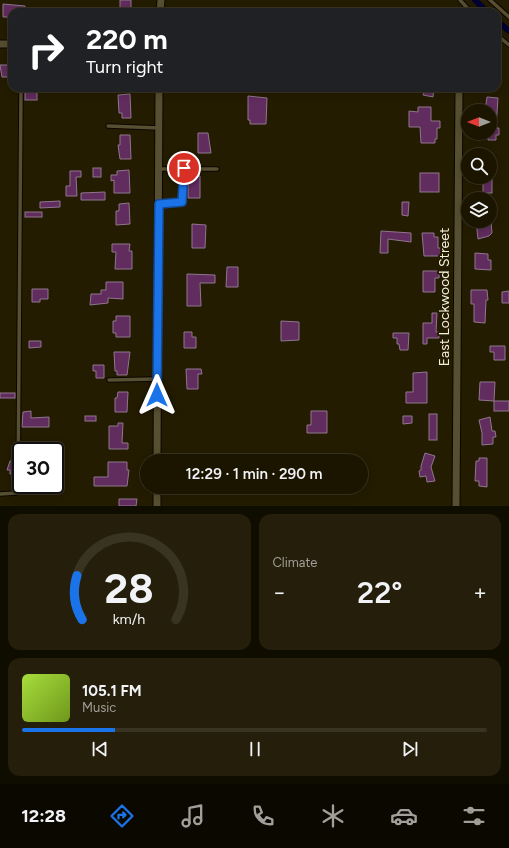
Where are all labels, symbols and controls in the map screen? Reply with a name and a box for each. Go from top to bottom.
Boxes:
text: 220 m [86,22,168,56]
icon: right [20,24,72,76]
text: Turn right [86,56,163,78]
north arrow [461,104,497,140]
map controls [461,104,497,228]
button: search [461,148,497,184]
pin [167,151,201,185]
icon: arrive [173,157,195,179]
button: layers [461,192,497,228]
street label: East Lockwood Street [436,228,453,366]
position arrow [136,374,178,416]
speed limit sign: 30 [12,442,64,494]
text: 12:29 · 1 min · 290 m [186,465,322,483]
text: Climate [273,555,317,570]
text: 28 [104,563,154,613]
text: 22° [357,574,402,611]
text: − [273,579,286,606]
text: + [473,579,487,606]
text: km/h [113,610,146,628]
text: 105.1 FM [82,682,142,700]
text: Music [82,700,116,715]
icon: previous [89,738,111,760]
icon: pause [244,738,266,760]
icon: next [399,738,421,760]
icon: directions [108,802,136,830]
icon: music [179,802,207,830]
icon: phone [249,802,277,830]
icon: climate [319,802,347,830]
icon: car [390,802,418,830]
icon: filters [460,802,488,830]
text: 12:28 [21,805,66,827]

